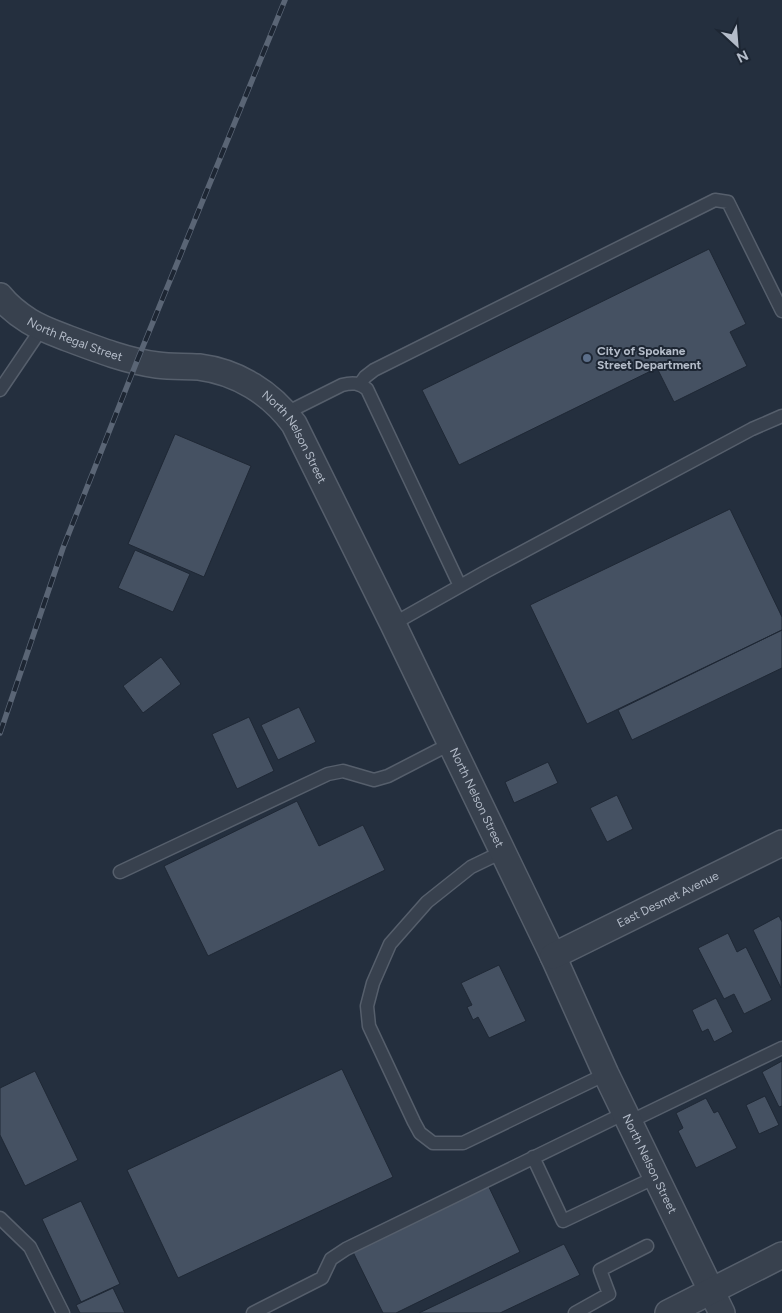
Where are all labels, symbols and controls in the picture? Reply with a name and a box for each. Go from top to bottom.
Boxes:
north arrow [712,20,762,70]
text: N [734,46,751,66]
street label: North Regal Street [25,314,125,364]
place label: City of Spokane Street Department [597,344,702,372]
marker: City of Spokane Street Department [581,352,593,364]
street label: North Nelson Street [259,388,329,486]
street label: North Nelson Street [447,745,507,850]
street label: East Desmet Avenue [615,868,721,930]
street label: North Nelson Street [619,1112,680,1216]

